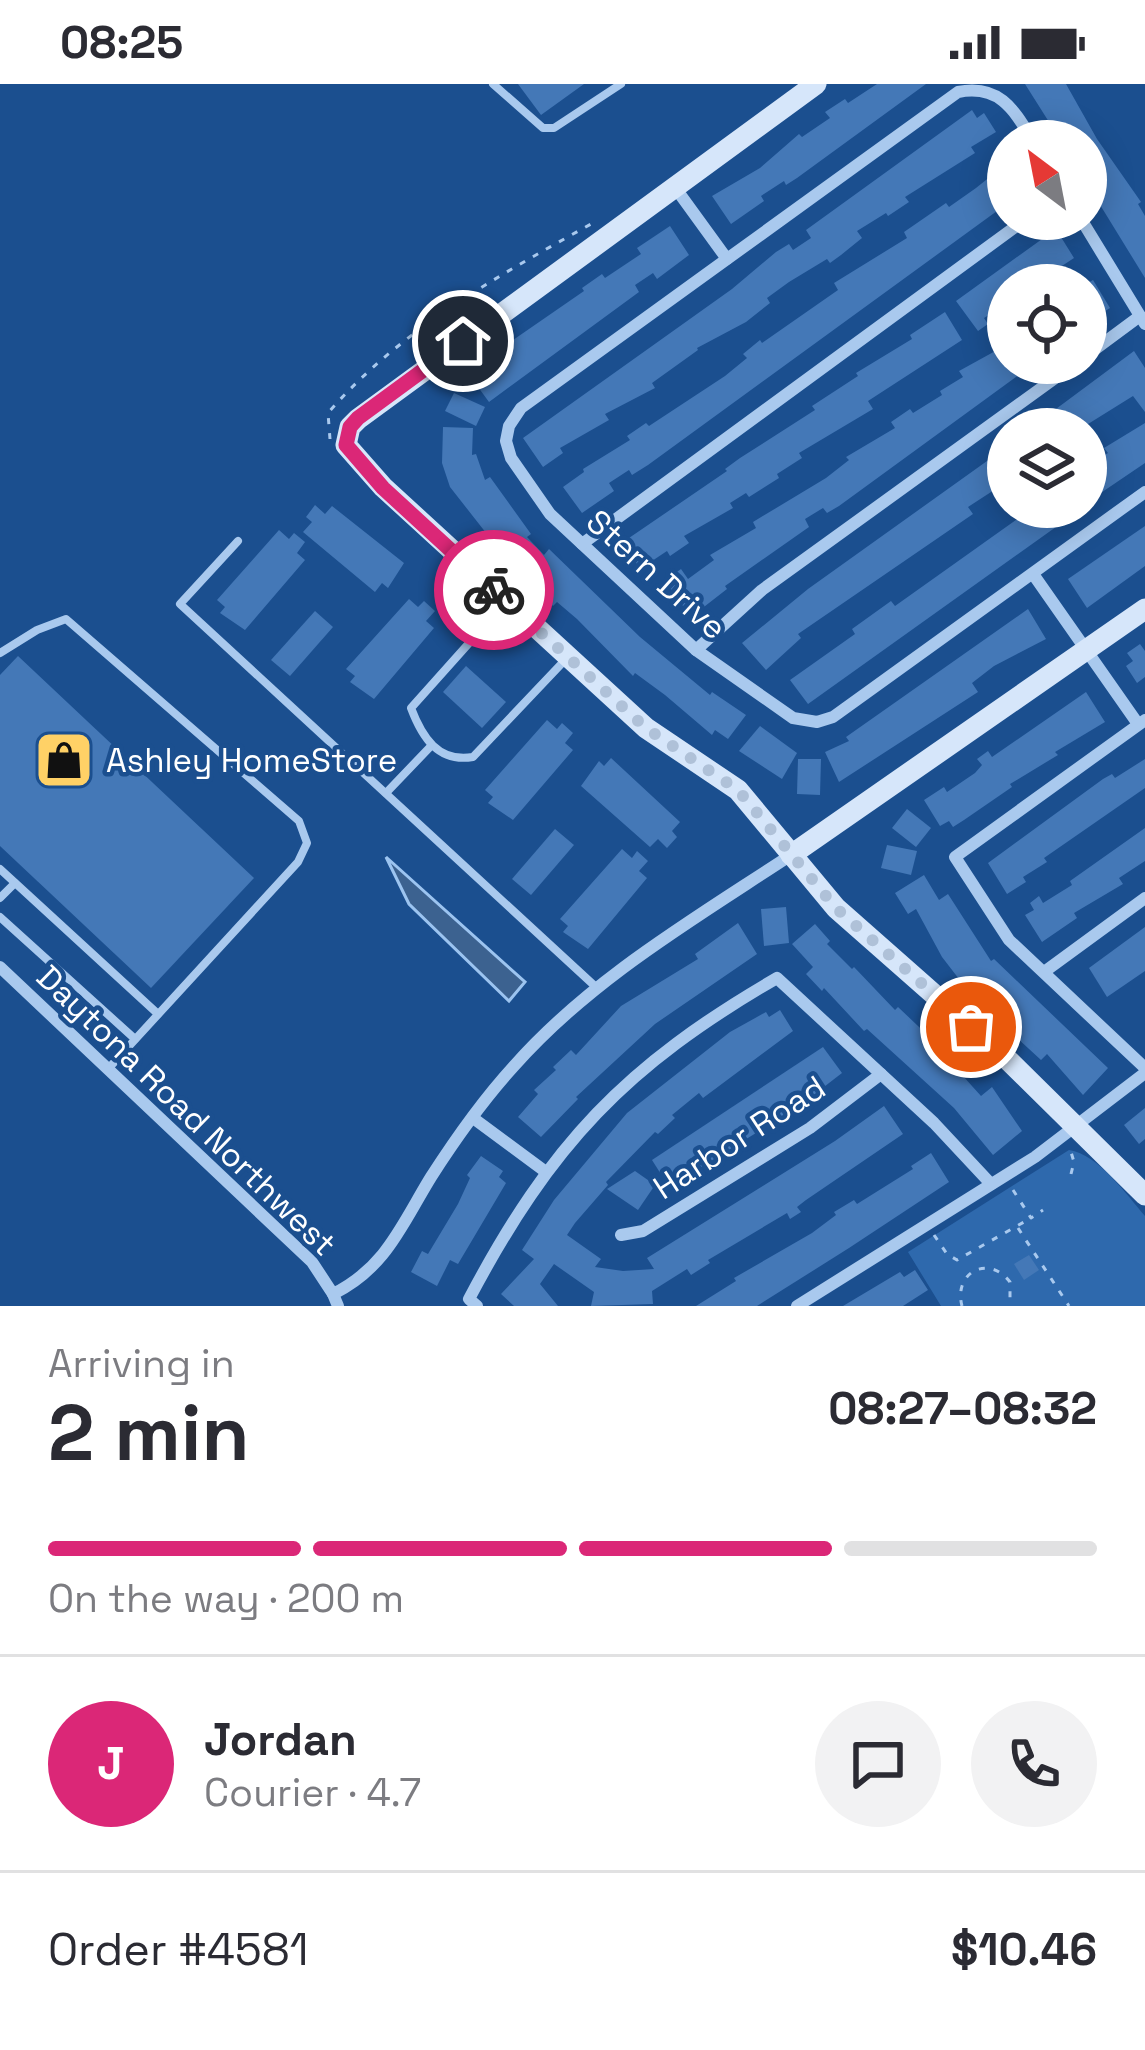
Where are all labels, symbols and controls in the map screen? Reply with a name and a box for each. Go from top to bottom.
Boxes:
text: 08:25 [60,14,183,71]
north arrow [987,120,1107,240]
map controls [987,120,1107,528]
button: locate [987,264,1107,384]
pin [412,290,514,392]
icon: home [430,308,496,374]
button: layers [987,408,1107,528]
street label: Stern Drive [577,501,735,649]
courier [434,530,554,650]
icon: bike [461,557,527,623]
shop icon: Ashley HomeStore [33,729,95,791]
place label: Ashley HomeStore [106,740,397,782]
street label: Daytona Road Northwest [28,956,345,1265]
pin [920,976,1022,1078]
icon: bag [938,994,1004,1060]
street label: Harbor Road [646,1067,833,1209]
text: Arriving in [48,1339,235,1388]
text: 08:27–08:32 [828,1380,1097,1437]
text: 2 min [48,1383,250,1483]
text: On the way · 200 m [48,1574,404,1623]
button: chat [815,1701,941,1827]
button: phone [971,1701,1097,1827]
text: Jordan [204,1711,357,1768]
text: J [97,1735,125,1792]
text: Courier · 4.7 [204,1768,421,1817]
text: Order #4581 [48,1921,309,1978]
text: $10.46 [951,1921,1097,1978]

